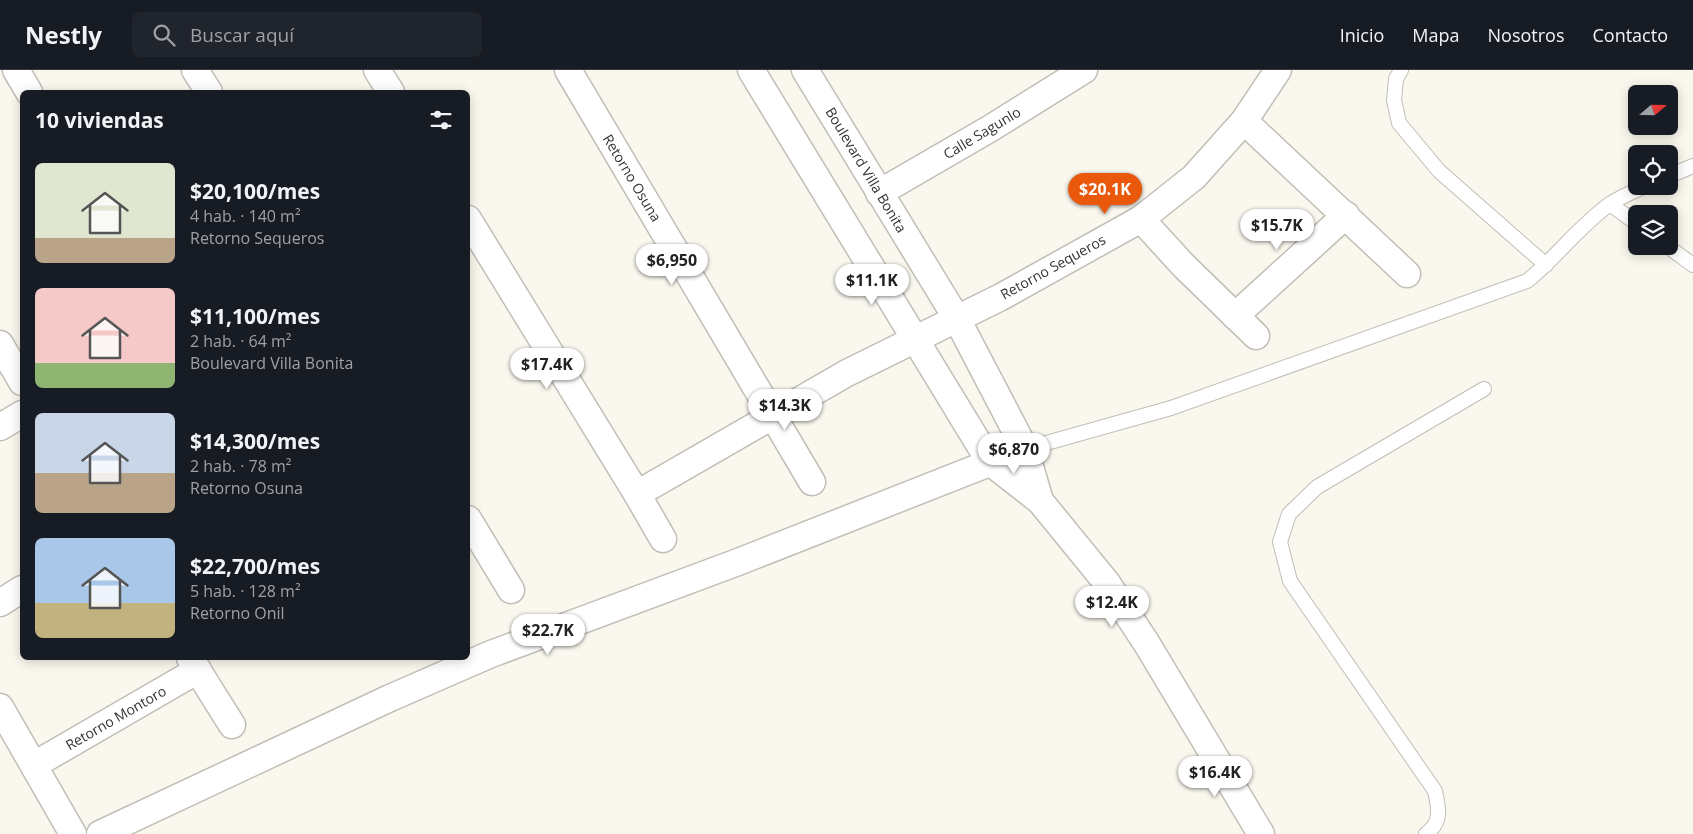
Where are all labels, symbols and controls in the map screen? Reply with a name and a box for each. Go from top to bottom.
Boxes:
search box [132,12,482,57]
text: Nestly [25,18,102,51]
icon: search [150,21,178,49]
text: Buscar aquí [190,22,294,48]
text: Inicio [1340,23,1384,47]
text: Mapa [1412,23,1460,47]
text: Nosotros [1488,23,1565,47]
text: Contacto [1593,23,1668,47]
north arrow [1628,85,1678,135]
map controls [1628,85,1678,255]
street label: Calle Sagunlo [939,102,1024,163]
street label: Boulevard Villa Bonita [821,104,911,236]
text: 10 viviendas [35,106,164,134]
icon: filters [427,106,455,134]
street label: Retorno Osuna [599,131,666,225]
button: locate [1628,145,1678,195]
pin: $20.1K [1064,172,1146,215]
text: $20,100/mes [190,177,320,205]
text: $20.1K [1079,178,1131,200]
icon: home [75,183,135,243]
text: 4 hab. · 140 m² [190,205,301,227]
button: layers [1628,205,1678,255]
pin: $15.7K [1236,208,1318,251]
text: $15.7K [1251,214,1303,236]
text: Retorno Sequeros [190,227,324,249]
street label: Retorno Sequeros [997,230,1109,303]
pin: $6,950 [631,244,713,286]
text: $6,950 [647,249,697,271]
pin: $11.1K [831,264,913,306]
text: $11.1K [846,269,898,291]
text: $11,100/mes [190,302,320,330]
icon: home [75,308,135,368]
text: 2 hab. · 64 m² [190,330,291,352]
pin: $17.4K [506,348,588,390]
text: Boulevard Villa Bonita [190,352,353,374]
text: $17.4K [521,353,573,375]
pin: $14.3K [744,388,826,431]
text: $14.3K [759,394,811,416]
text: $14,300/mes [190,427,320,455]
pin: $6,870 [973,432,1055,475]
icon: home [75,433,135,493]
text: $6,870 [989,438,1039,460]
text: 2 hab. · 78 m² [190,455,291,477]
text: Retorno Osuna [190,477,303,499]
text: $22,700/mes [190,552,320,580]
icon: home [75,558,135,618]
text: 5 hab. · 128 m² [190,580,301,602]
pin: $12.4K [1071,586,1153,628]
text: $12.4K [1086,591,1138,613]
text: Retorno Onil [190,602,285,624]
pin: $22.7K [507,614,589,656]
text: $22.7K [522,619,574,641]
street label: Retorno Montoro [62,681,170,754]
pin: $16.4K [1174,756,1256,798]
text: $16.4K [1189,761,1241,783]

